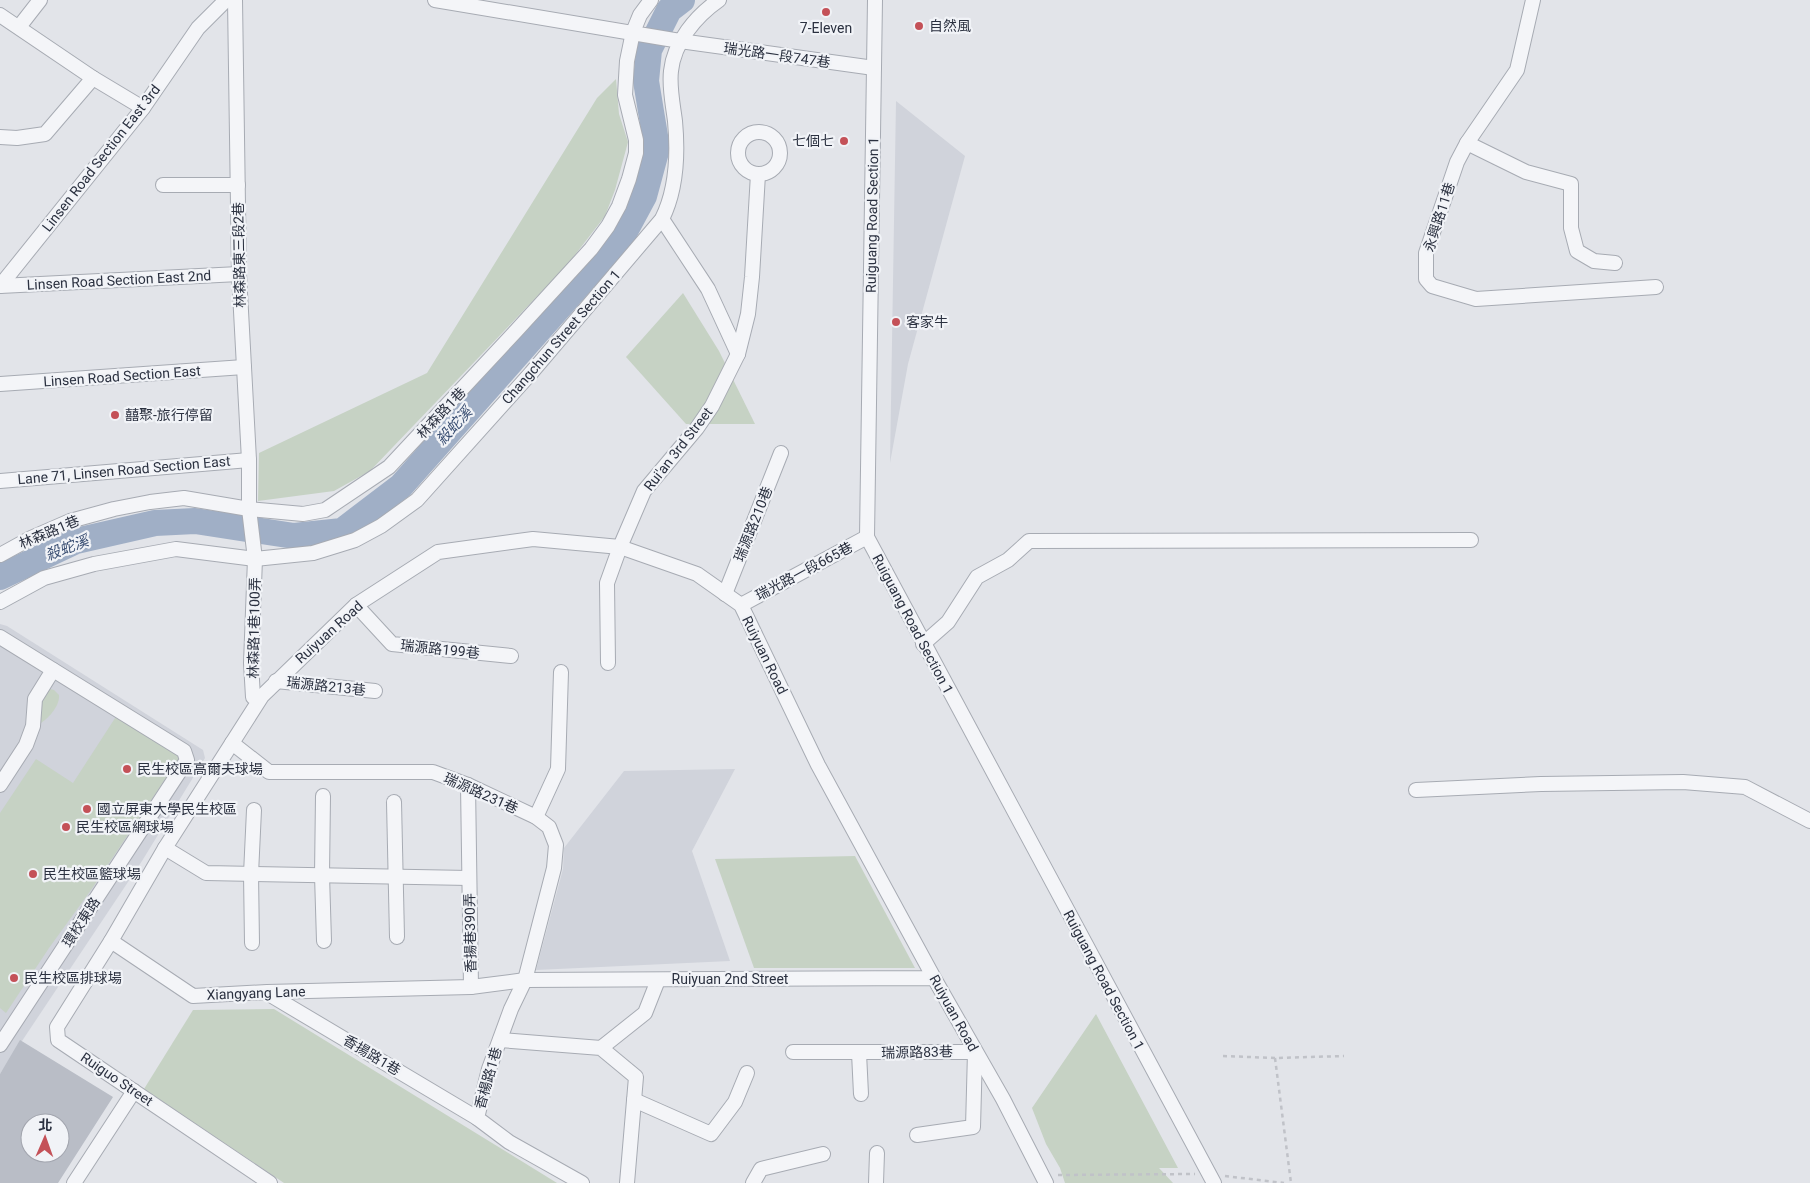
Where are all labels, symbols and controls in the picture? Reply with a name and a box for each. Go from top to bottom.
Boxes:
marker: 7-Eleven [820,6,832,18]
place label: 自然風 [929,18,971,34]
place label: 7-Eleven [800,20,852,36]
marker: 自然風 [913,20,925,32]
street label: 瑞光路一段747巷 [723,40,831,70]
street label: Linsen Road Section East 3rd [39,82,163,234]
place label: 七個七 [792,133,834,149]
marker: 七個七 [838,135,850,147]
street label: Ruiguang Road Section 1 [863,137,881,293]
street label: 永興路11巷 [1420,180,1458,254]
street label: 林森路東三段2巷 [230,202,248,308]
street label: Linsen Road Section East 2nd [26,267,212,293]
street label: Changchun Street Section 1 [498,267,624,407]
place label: 客家牛 [906,314,948,330]
marker: 客家牛 [890,316,902,328]
street label: Linsen Road Section East [43,362,202,389]
street label: 林森路1巷 [413,384,469,442]
water label: 殺蛇溪 [432,402,477,449]
street label: Rui'an 3rd Street [640,404,716,494]
place label: 囍聚-旅行停留 [125,407,213,423]
marker: 囍聚-旅行停留 [109,409,121,421]
street label: Lane 71, Linsen Road Section East [17,453,231,487]
street label: 瑞源路210巷 [731,484,775,564]
street label: 林森路1巷 [16,512,82,552]
water label: 殺蛇溪 [43,531,93,564]
street label: 瑞光路一段665巷 [753,539,855,603]
street label: Ruiguang Road Section 1 [869,551,957,697]
street label: 林森路1巷100弄 [245,577,263,679]
street label: Ruiyuan Road [292,598,366,666]
street label: Ruiyuan Road [739,613,791,697]
street label: 瑞源路199巷 [400,637,480,661]
street label: 瑞源路213巷 [286,674,366,698]
place label: 民生校區高爾夫球場 [137,761,263,777]
marker: 民生校區高爾夫球場 [121,763,133,775]
street label: 瑞源路231巷 [441,770,521,816]
place label: 國立屏東大學民生校區 [97,801,237,817]
marker: 國立屏東大學民生校區 [81,803,93,815]
place label: 民生校區網球場 [76,819,174,835]
marker: 民生校區網球場 [60,821,72,833]
place label: 民生校區籃球場 [43,866,141,882]
marker: 民生校區籃球場 [27,868,39,880]
street label: 香揚巷390弄 [461,893,479,973]
street label: 環校東路 [59,894,103,950]
street label: Ruiguang Road Section 1 [1060,907,1148,1053]
place label: 民生校區排球場 [24,970,122,986]
street label: Ruiyuan 2nd Street [672,971,789,987]
marker: 民生校區排球場 [8,972,20,984]
street label: Ruiyuan Road [926,972,982,1054]
street label: Xiangyang Lane [206,983,306,1003]
street label: 香揚路1巷 [341,1032,403,1078]
street label: 瑞源路83巷 [881,1043,953,1061]
street label: 香楊路1巷 [472,1045,504,1111]
street label: Ruiguo Street [78,1049,157,1109]
north arrow [20,1113,70,1163]
text: 北 [38,1117,53,1133]

